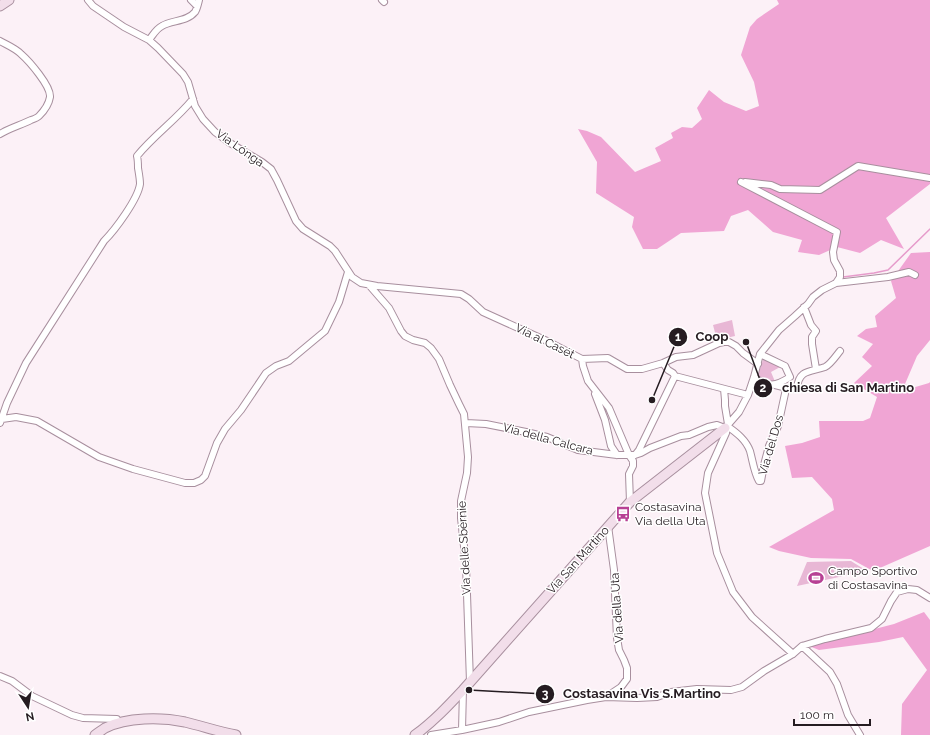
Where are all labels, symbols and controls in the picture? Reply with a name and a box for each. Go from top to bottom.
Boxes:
street label: Via Lónga [213,126,267,170]
street label: Via al Casét [513,321,577,361]
callout: Coop [668,324,737,349]
text: Coop [696,329,728,344]
text: 1 [675,330,681,344]
callout: chiesa di San Martino [753,375,922,400]
text: chiesa di San Martino [782,380,914,395]
text: 2 [760,381,767,395]
street label: Via del Dos [756,413,786,477]
street label: Via della Calcara [501,420,595,458]
place label: Costasavina Via della Uta [635,500,706,528]
street label: Via delle Sbèrnie [455,501,473,595]
bus stop icon: Costasavina Via della Uta [614,505,632,523]
street label: Via San Martino [544,523,612,597]
place label: Campo Sportivo di Costasavina [828,564,917,592]
sports icon: Campo Sportivo di Costasavina [807,569,825,587]
street label: Via della Uta [608,572,626,644]
callout: Costasavina Vis S.Martino [535,681,730,706]
text: Costasavina Vis S.Martino [563,686,721,701]
north arrow [8,687,48,727]
text: 3 [542,687,549,701]
scale bar [794,701,870,727]
text: 100 m [800,708,834,722]
text: N [25,709,35,724]

